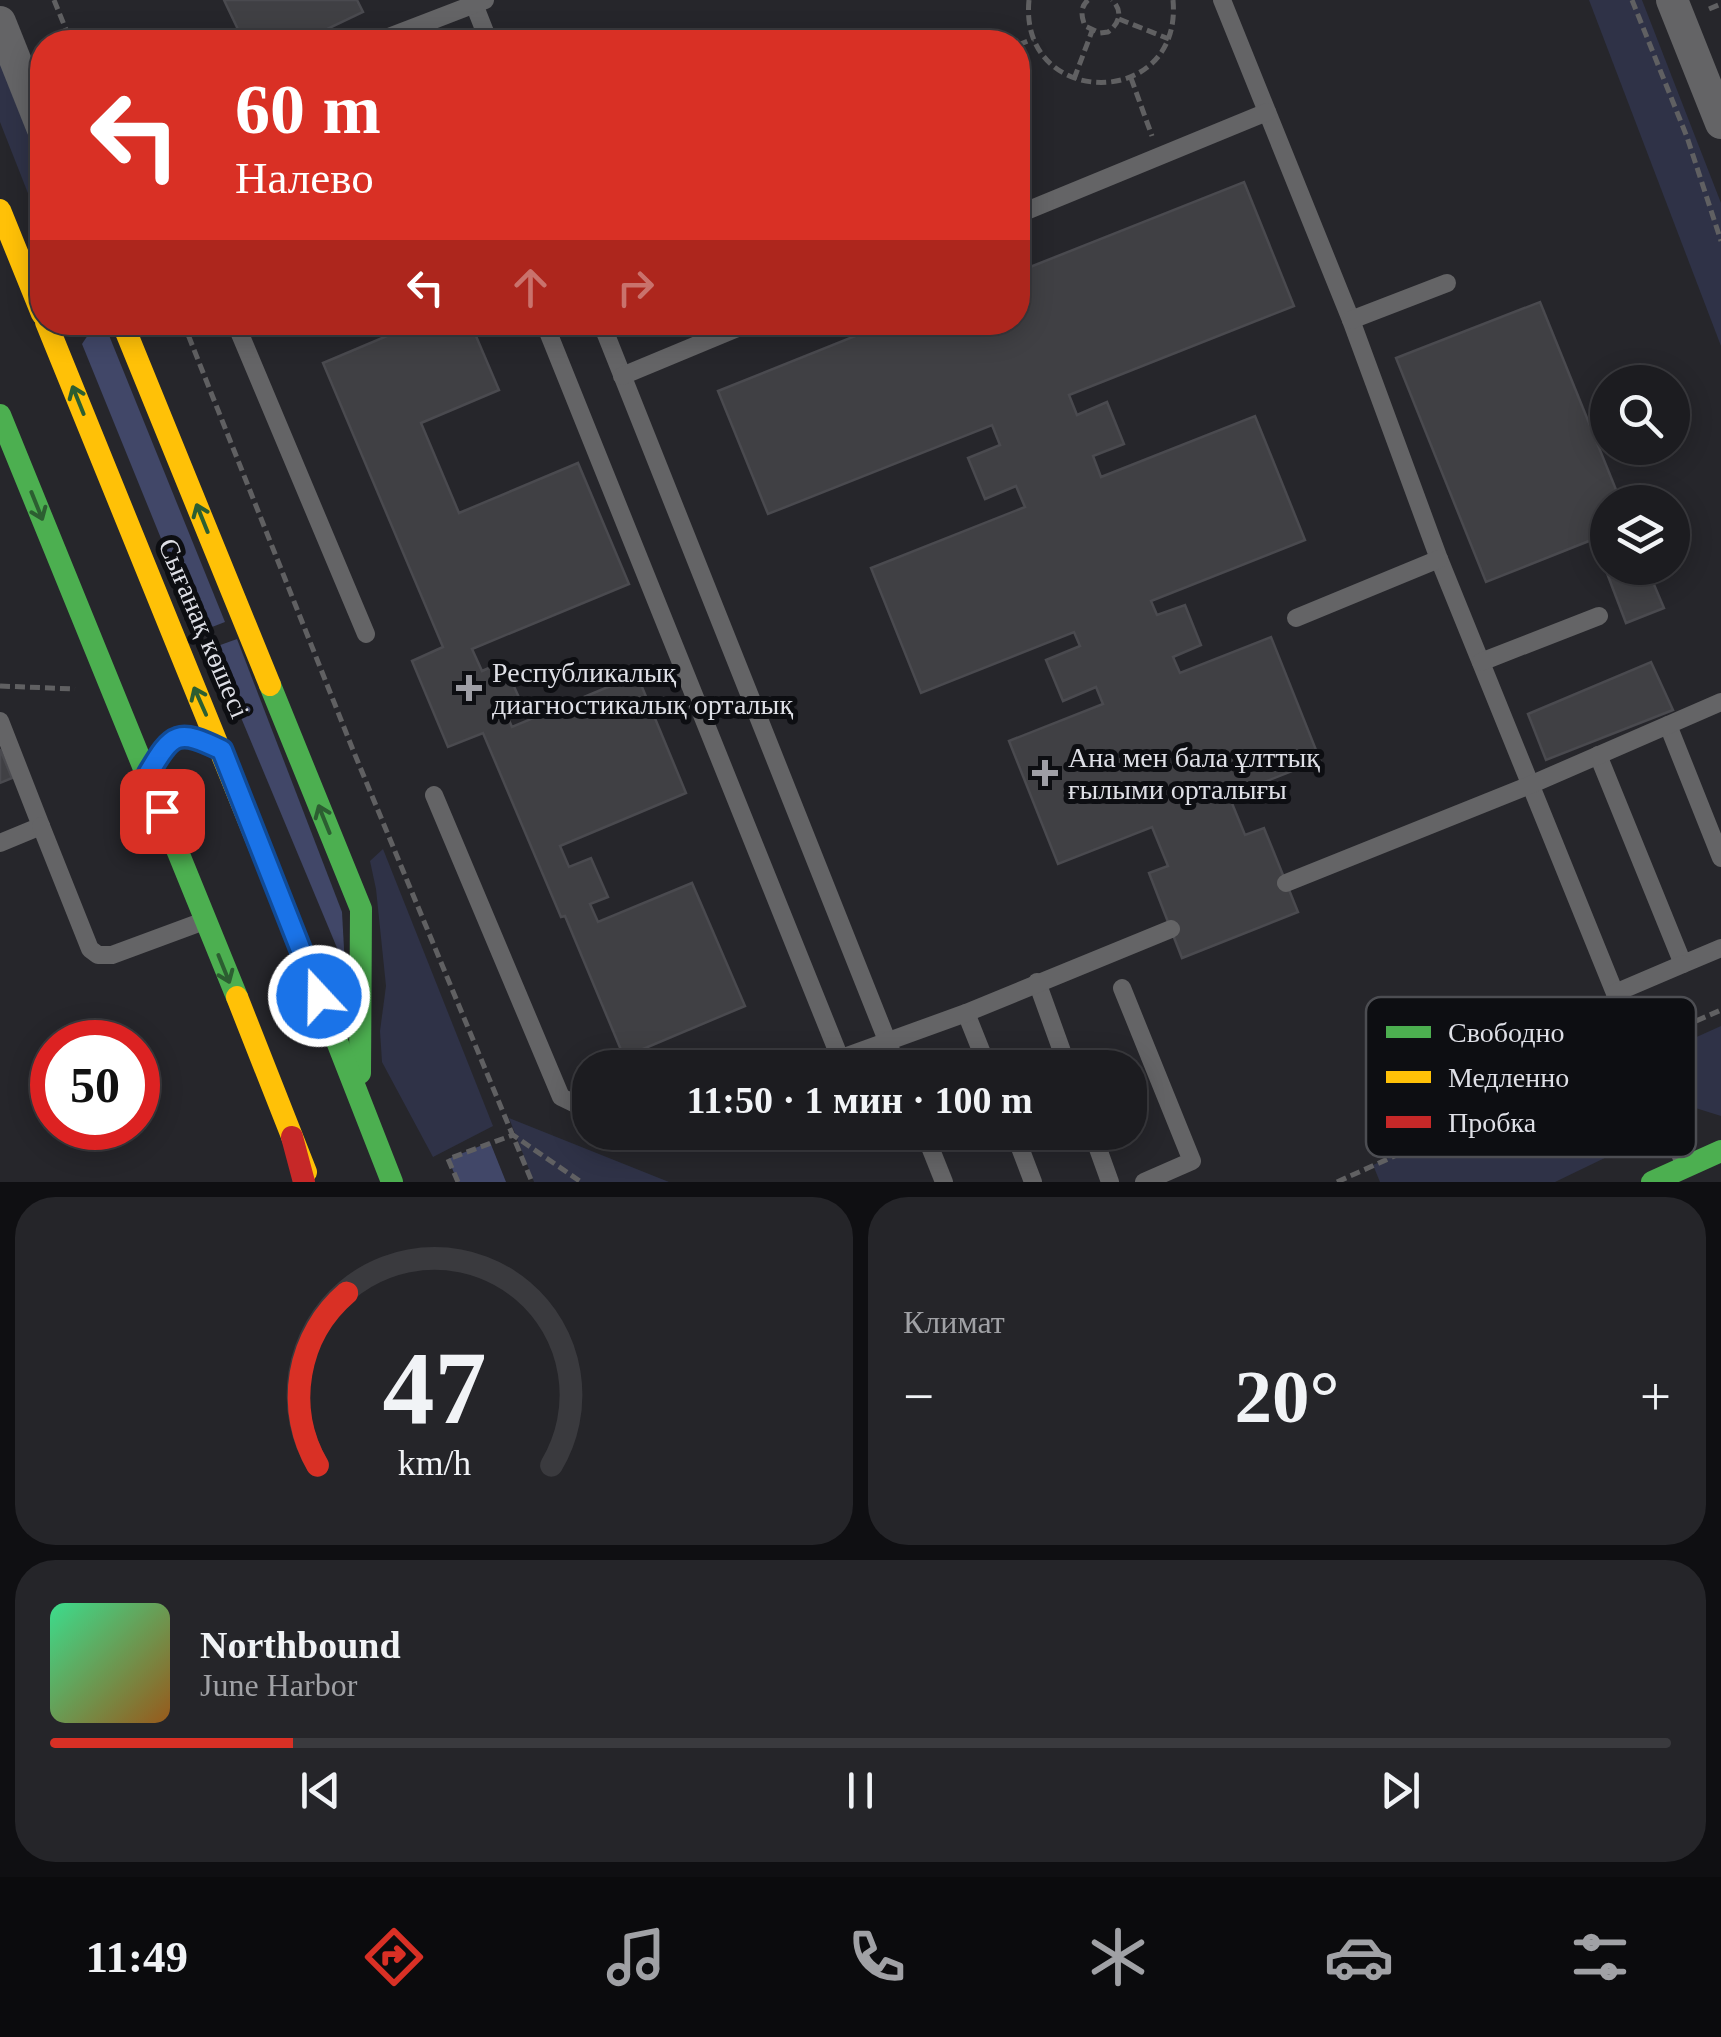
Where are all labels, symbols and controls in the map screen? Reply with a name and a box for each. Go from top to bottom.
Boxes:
icon: left [70,70,200,200]
text: 60 m [235,71,381,148]
text: Налево [235,153,374,203]
icon: left [398,260,453,315]
icon: ahead [503,260,558,315]
icon: right [608,260,663,315]
map controls [1590,365,1690,585]
button: search [1590,365,1690,465]
one-way arrow [67,386,85,416]
button: layers [1590,485,1690,585]
one-way arrow [29,490,47,521]
one-way arrow [191,503,209,533]
street label: Сығанақ көшесі [152,534,256,723]
place label: Республикалық диагностикалық орталық [492,657,793,720]
marker: Республикалық диагностикалық орталық [456,675,482,701]
one-way arrow [190,687,209,717]
place label: Ана мен бала ұлттық ғылыми орталығы [1068,742,1320,805]
marker: Ана мен бала ұлттық ғылыми орталығы [1032,760,1058,786]
pin [120,769,205,854]
icon: arrive [135,784,190,839]
one-way arrow [314,804,332,834]
position arrow [267,944,371,1048]
one-way arrow [216,954,234,984]
legend [1366,997,1696,1157]
text: Свободно [1448,1017,1564,1048]
speed limit sign: 50 [30,1020,160,1150]
text: Медленно [1448,1062,1569,1093]
text: 11:50 · 1 мин · 100 m [686,1079,1033,1121]
text: Пробка [1448,1107,1537,1138]
text: Климат [903,1304,1005,1340]
text: 47 [382,1330,486,1445]
text: 20° [1235,1355,1340,1438]
text: − [903,1366,934,1427]
text: + [1640,1366,1671,1427]
text: km/h [397,1443,471,1483]
text: Northbound [200,1624,401,1666]
text: June Harbor [200,1667,357,1703]
icon: previous [293,1763,348,1818]
icon: pause [833,1763,888,1818]
icon: next [1373,1763,1428,1818]
icon: directions [359,1922,429,1992]
icon: music [601,1922,671,1992]
icon: phone [842,1922,912,1992]
icon: climate [1083,1922,1153,1992]
icon: car [1324,1922,1394,1992]
icon: filters [1565,1922,1635,1992]
text: 11:49 [86,1932,188,1982]

